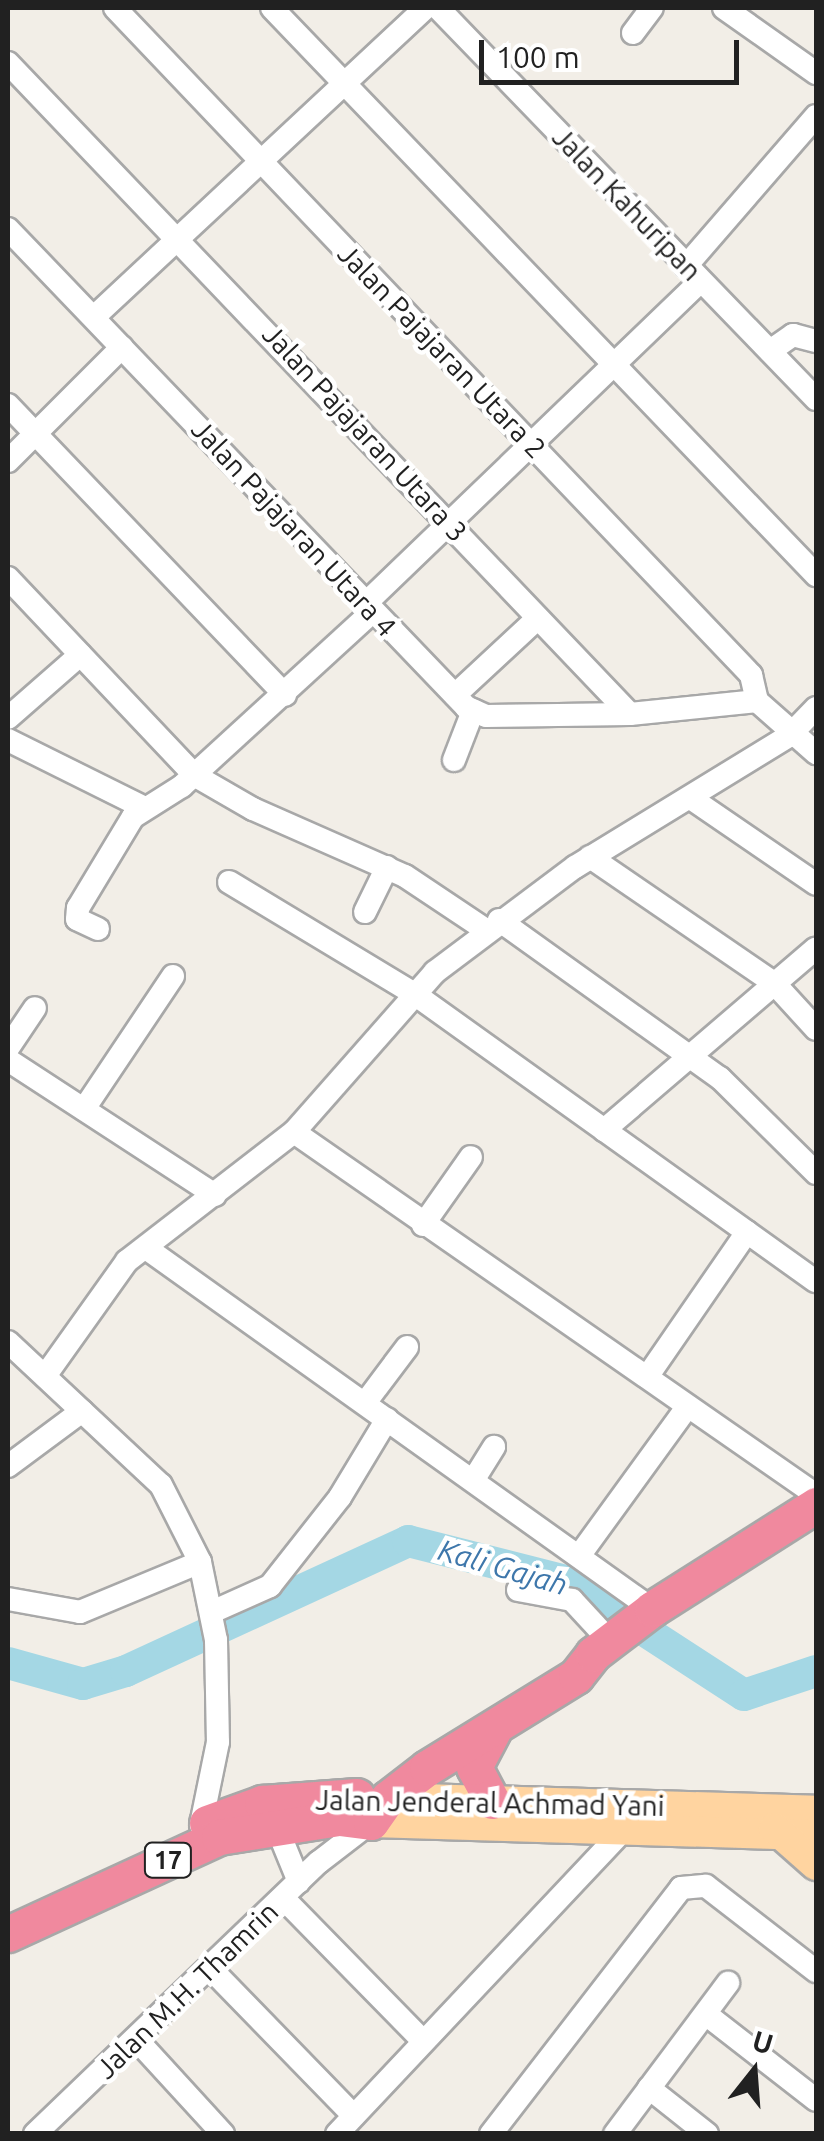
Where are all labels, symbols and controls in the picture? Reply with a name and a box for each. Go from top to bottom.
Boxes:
scale bar [484,20,744,82]
text: 100 m [496,40,580,74]
street label: Jalan Kahuripan [545,120,709,288]
street label: Jalan Pajajaran Utara 2 [331,237,553,465]
street label: Jalan Pajajaran Utara 3 [256,317,474,549]
street label: Jalan Pajajaran Utara 4 [185,412,403,644]
water label: Kali Gajah [434,1531,572,1603]
street label: Jalan Jenderal Achmad Yani [315,1783,665,1823]
road number: 17 [143,1840,193,1880]
street label: Jalan M.H. Thamrin [89,1895,285,2085]
north arrow [704,2021,804,2121]
text: U [749,2024,777,2060]

